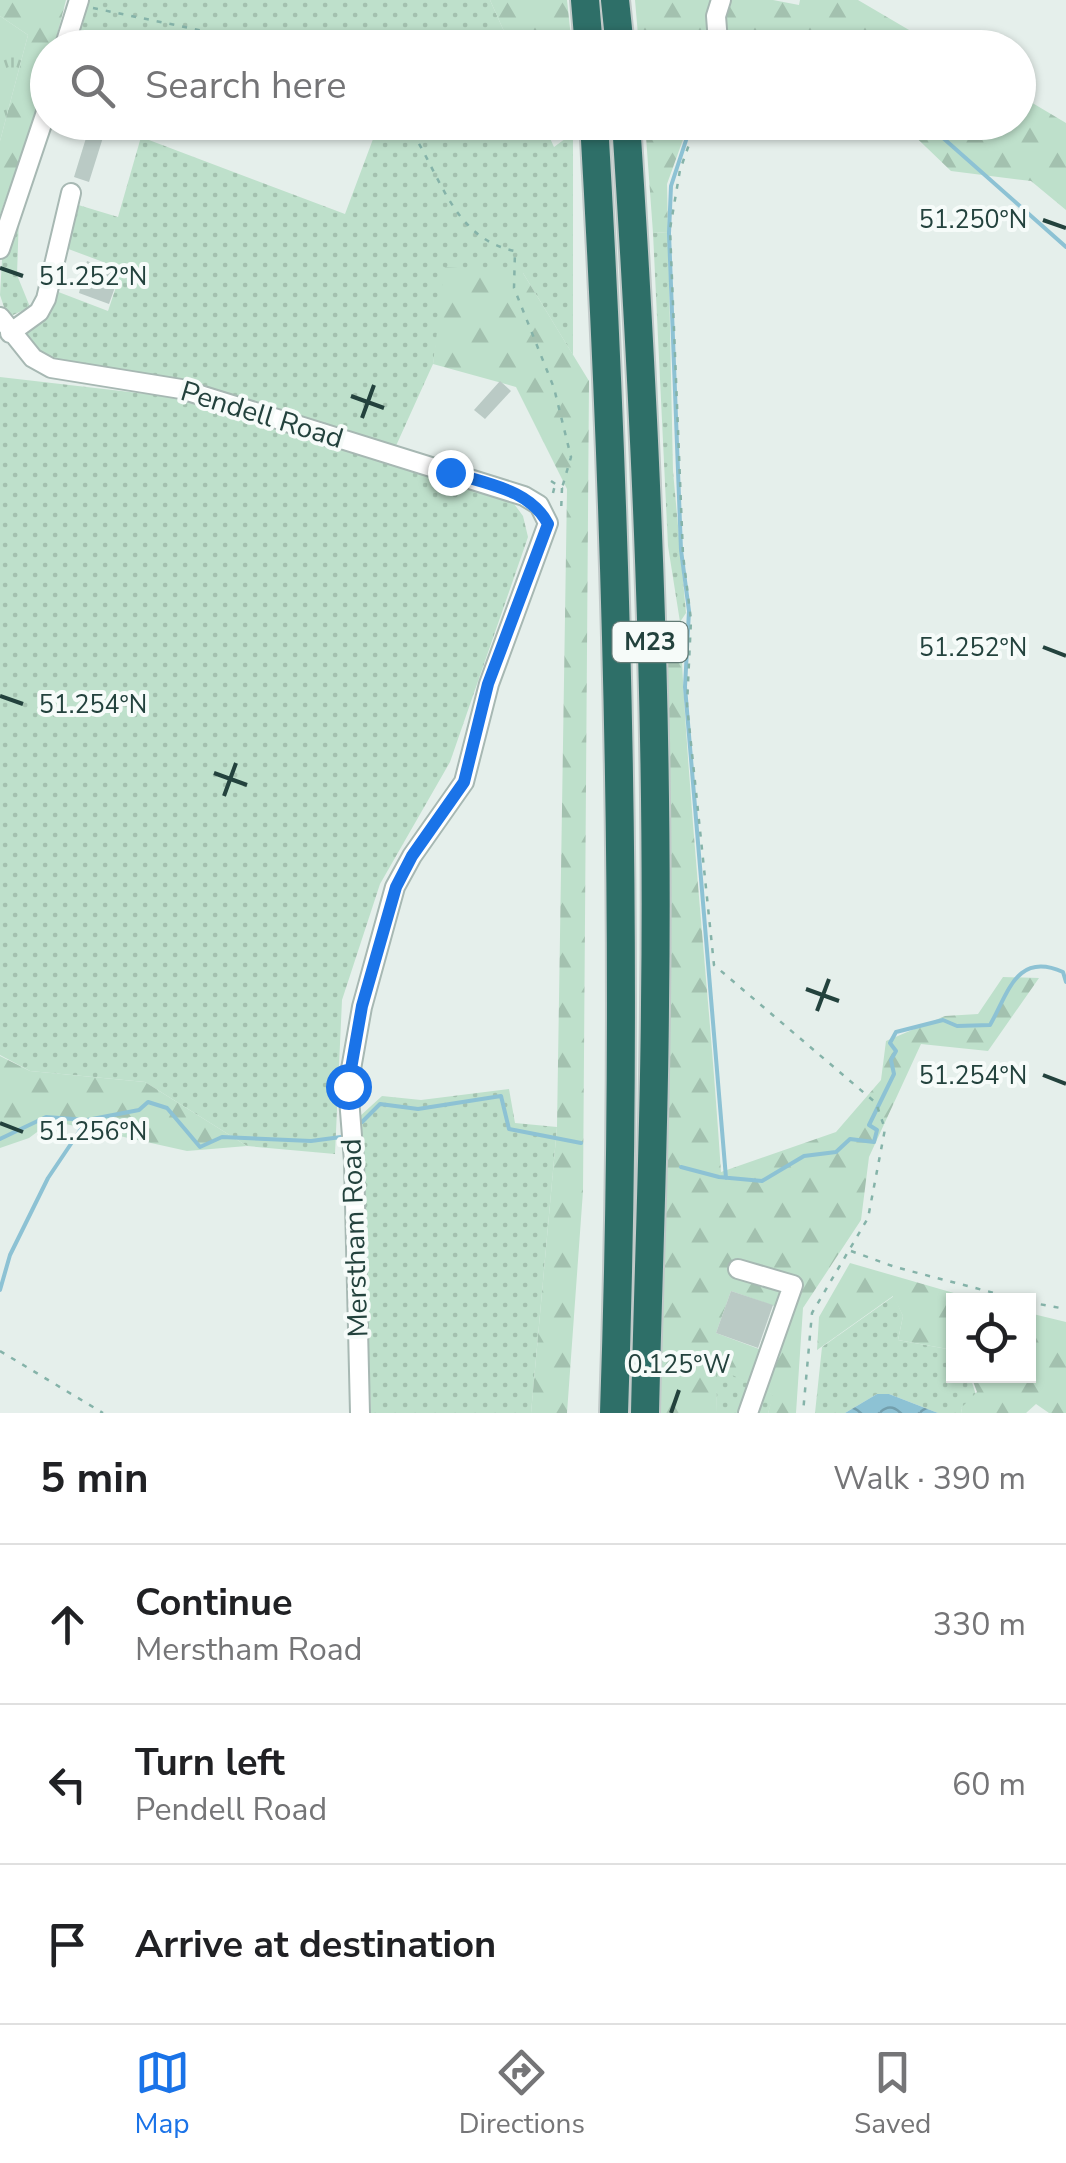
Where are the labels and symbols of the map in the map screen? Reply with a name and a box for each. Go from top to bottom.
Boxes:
text: 51.250°N [919,203,1027,237]
text: 51.252°N [39,260,147,294]
street label: Pendell Road [176,372,348,458]
route end [428,450,474,496]
road number: M23 [612,622,688,662]
text: 51.252°N [919,631,1027,665]
text: 51.254°N [39,688,147,722]
text: 51.254°N [919,1059,1027,1093]
route start [326,1064,372,1110]
text: 51.256°N [39,1115,147,1149]
street label: Merstham Road [333,1138,377,1338]
text: 0.125°W [628,1348,730,1382]

